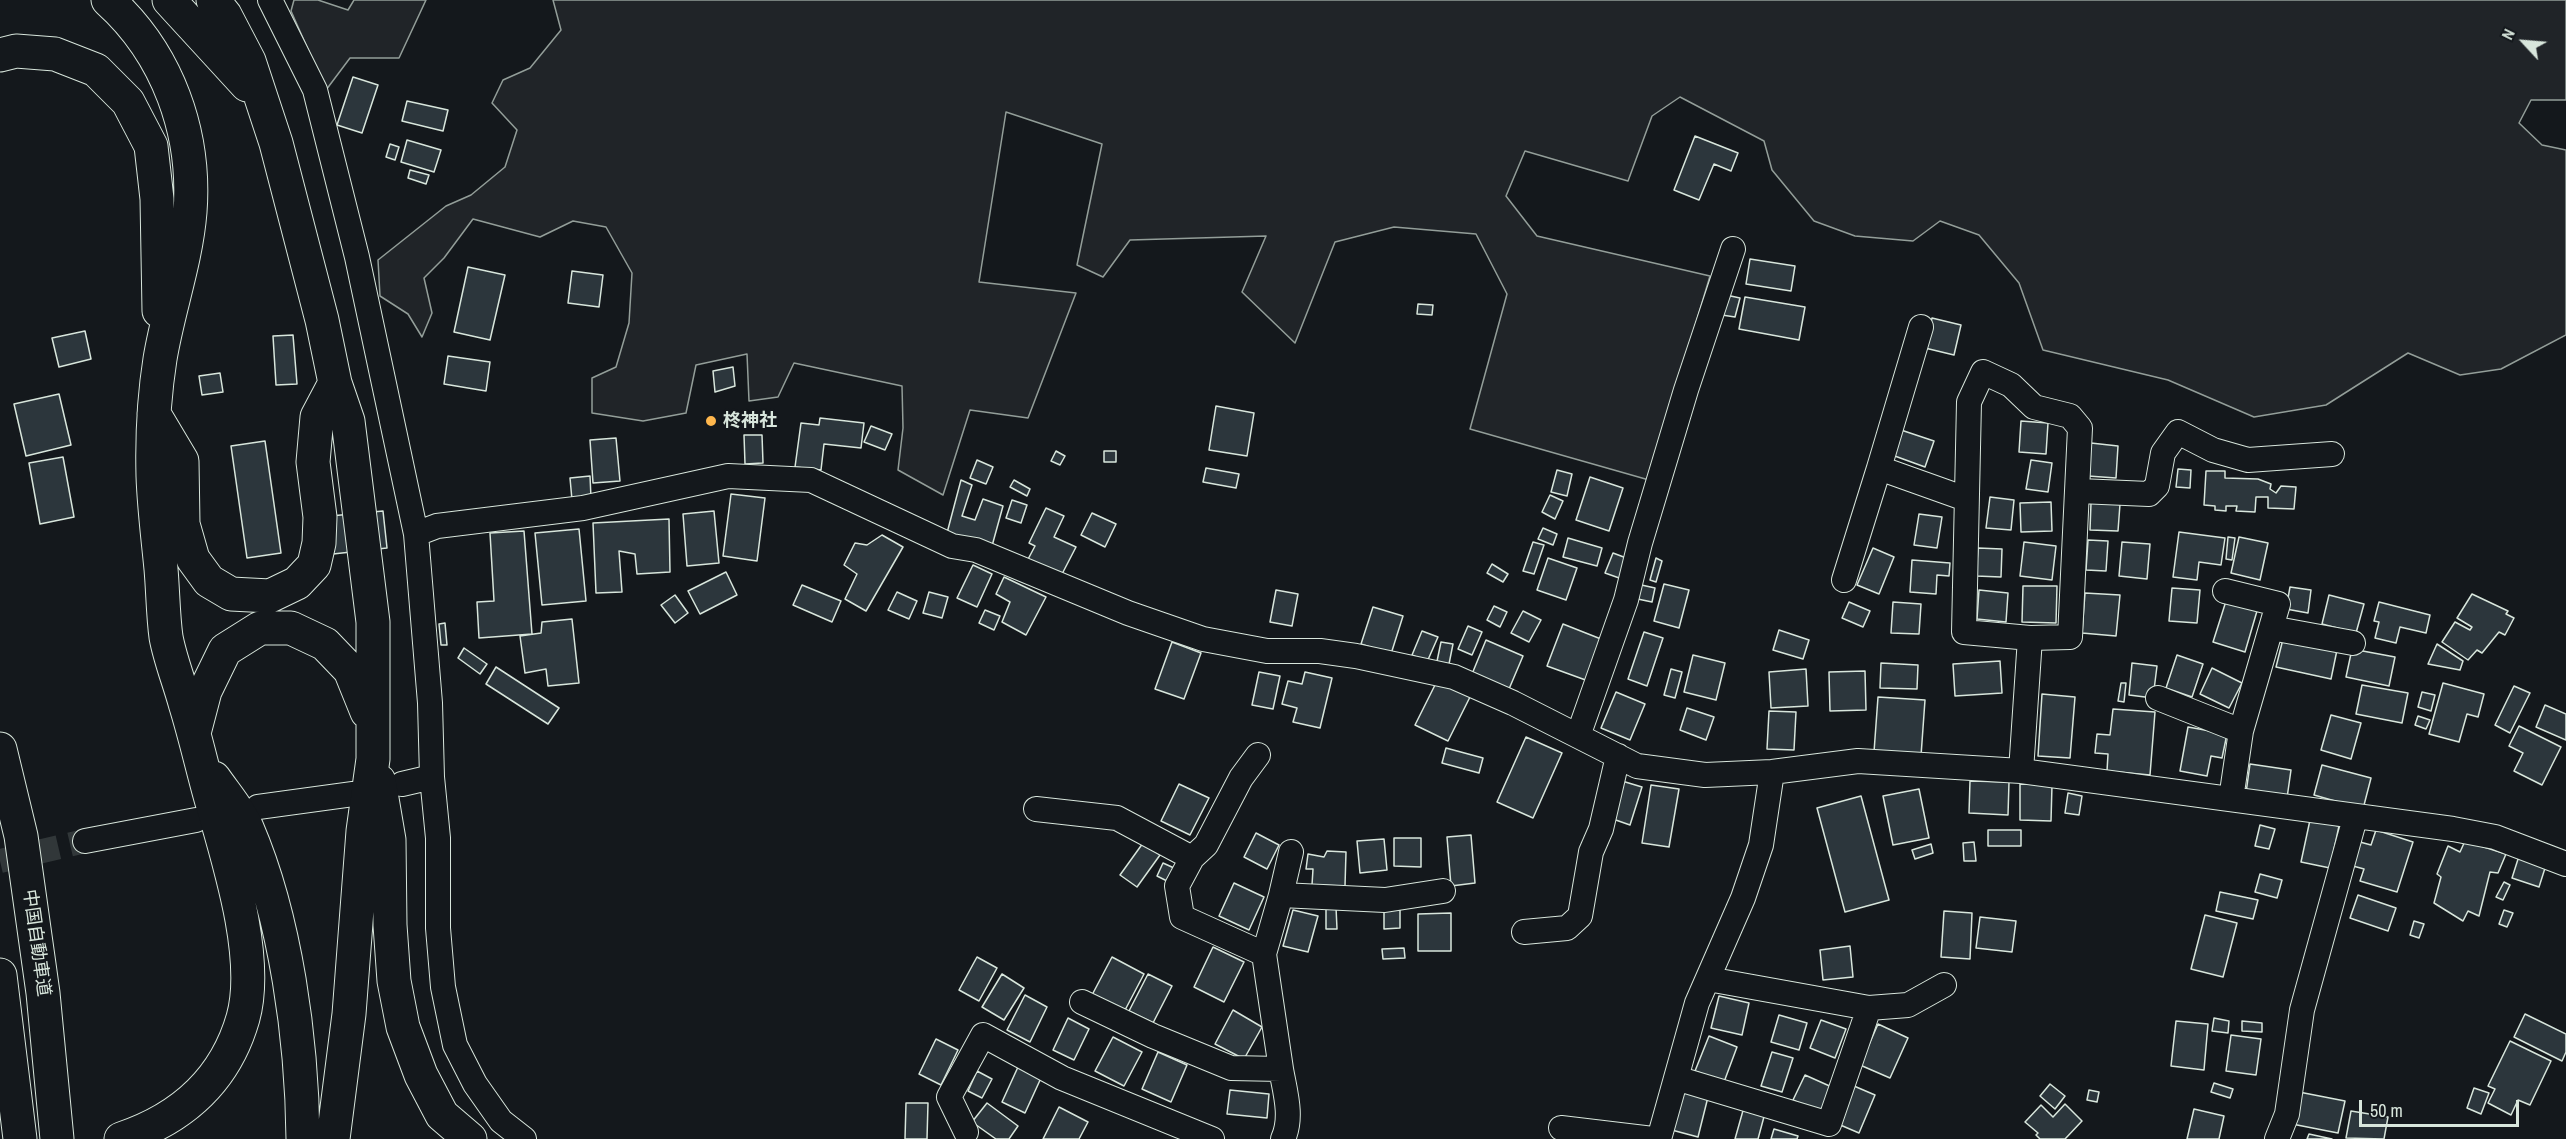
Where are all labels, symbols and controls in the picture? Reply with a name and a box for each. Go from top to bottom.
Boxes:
north arrow [2494,12,2554,72]
text: N [2496,25,2520,43]
place label: 柊神社 [723,410,777,432]
marker: 柊神社 [704,414,718,428]
street label: 中国自動車道 [18,888,54,998]
scale bar [2362,1088,2522,1126]
text: 50 m [2370,1098,2403,1123]

